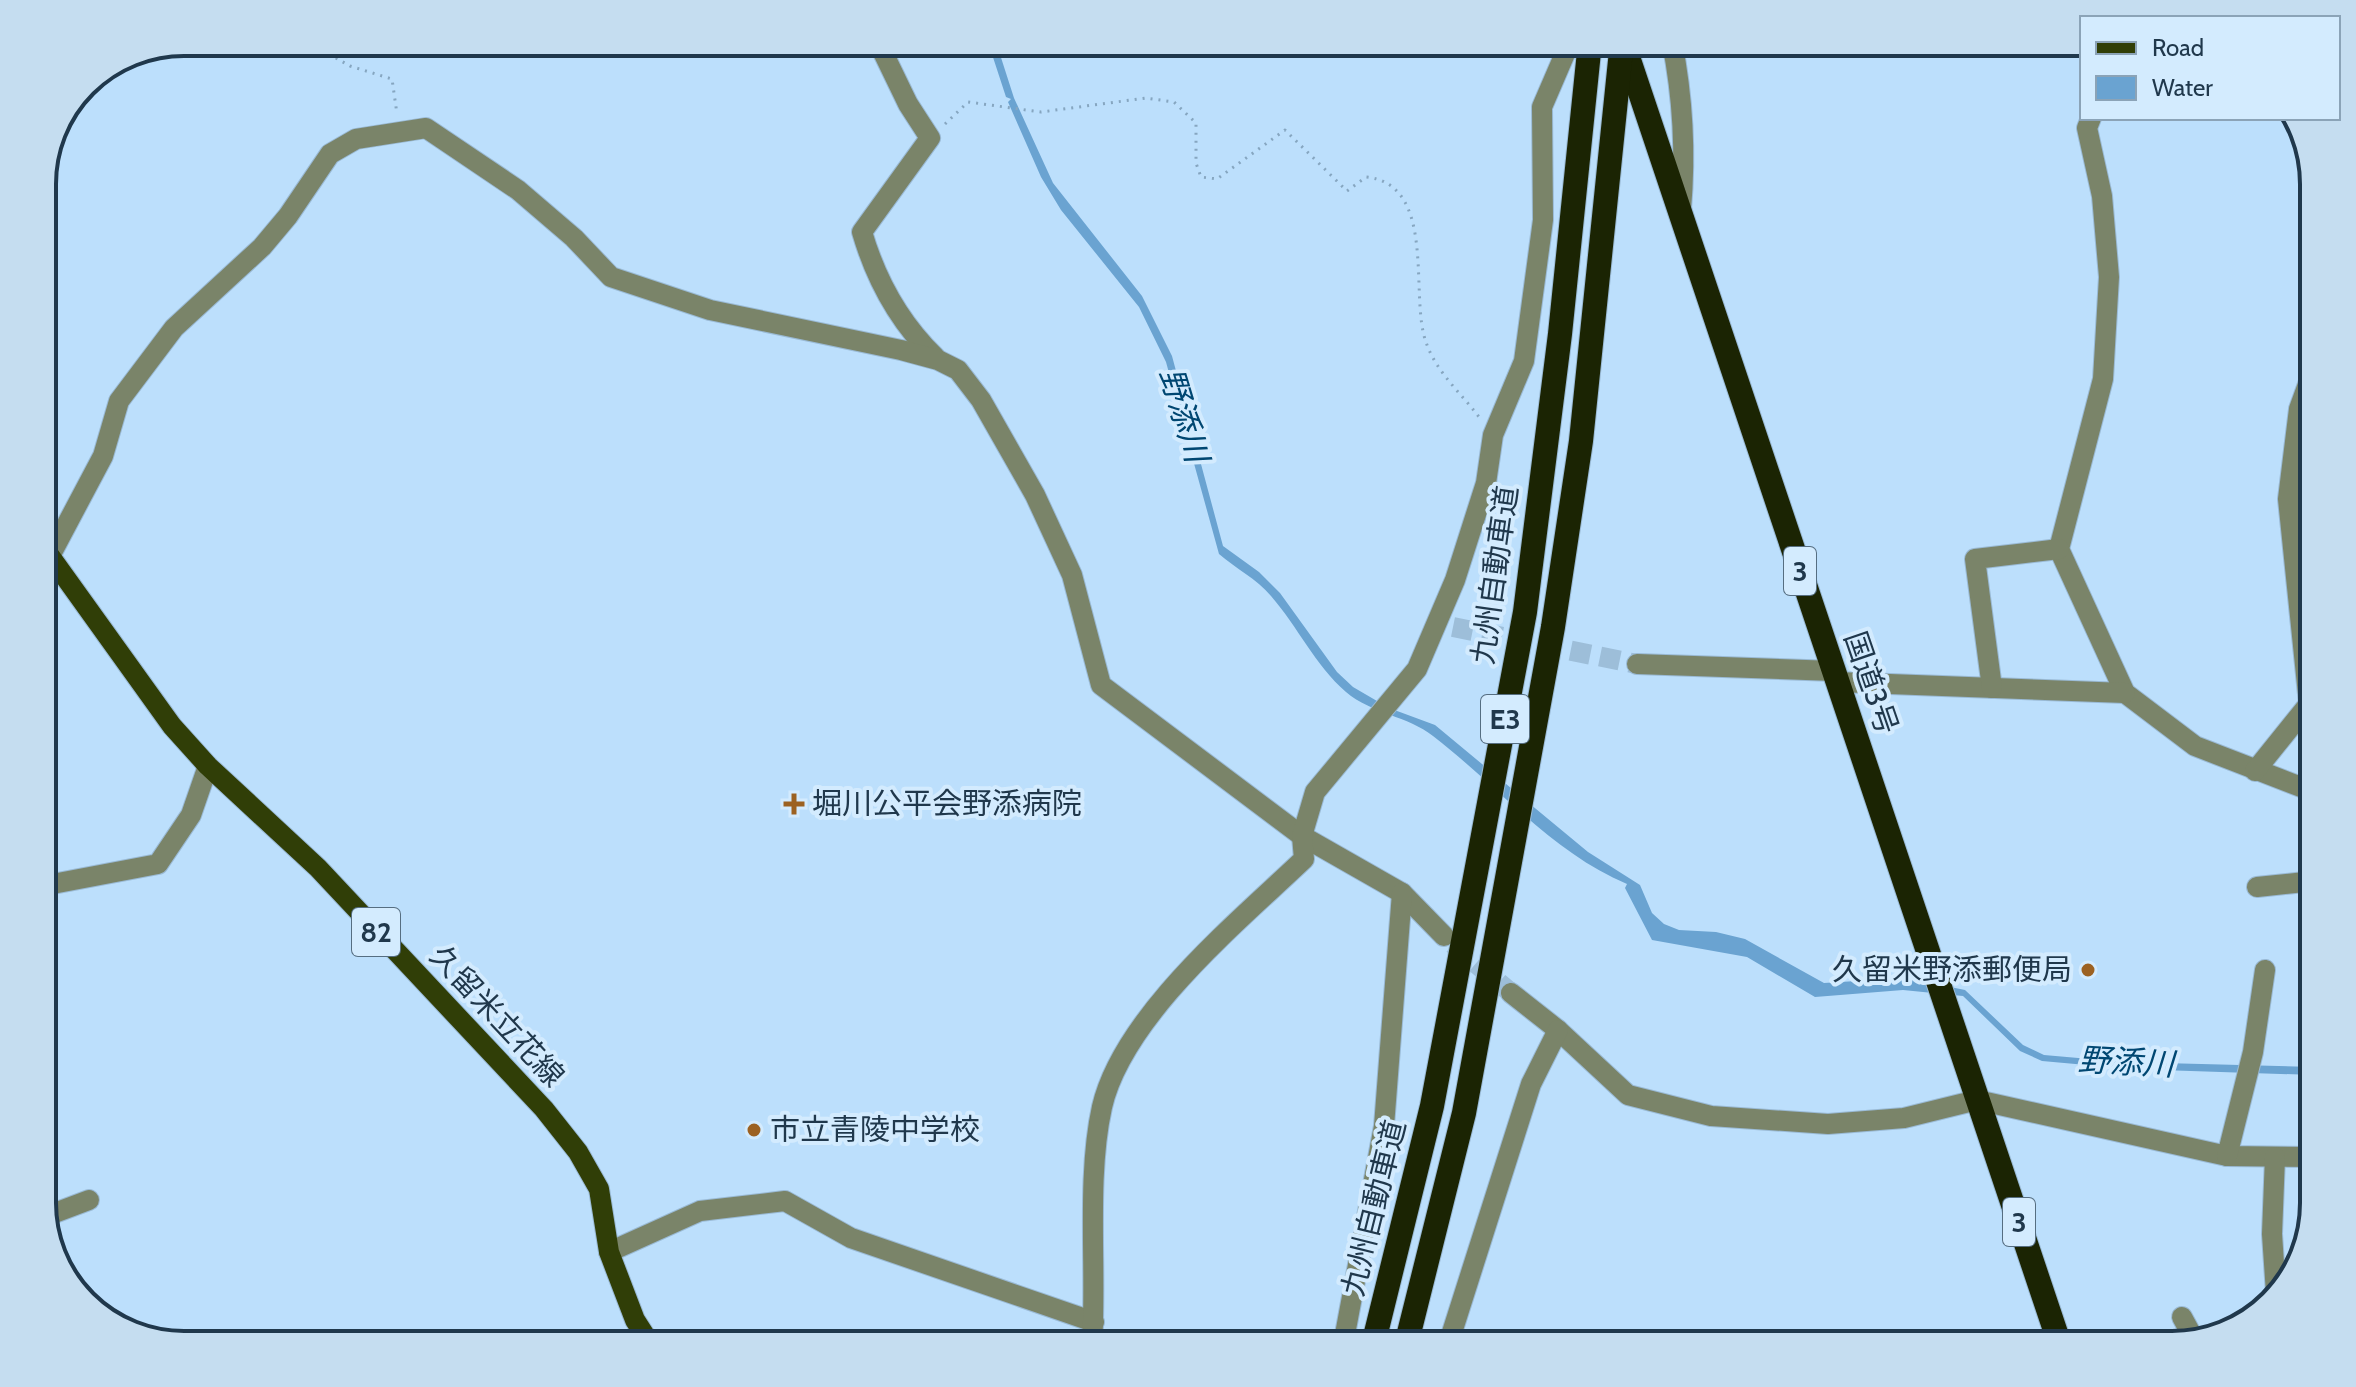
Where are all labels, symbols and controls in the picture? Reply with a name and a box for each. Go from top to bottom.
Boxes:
legend [2080,16,2340,120]
text: Road [2152,33,2204,62]
text: Water [2152,73,2213,102]
water label: 野添川 [1152,363,1218,469]
street label: 九州自動車道 [1464,483,1525,667]
road number: 3 [1784,547,1816,595]
street label: 国道3号 [1837,627,1906,739]
road number: E3 [1481,695,1529,743]
place label: 堀川公平会野添病院 [812,785,1082,822]
marker: 堀川公平会野添病院 [783,793,805,815]
road number: 82 [352,908,400,956]
street label: 久留米立花線 [422,937,572,1094]
place label: 久留米野添郵便局 [1832,951,2072,988]
marker: 久留米野添郵便局 [2079,961,2097,979]
water label: 野添川 [2077,1040,2178,1084]
place label: 市立青陵中学校 [770,1111,980,1148]
street label: 九州自動車道 [1334,1116,1413,1300]
marker: 市立青陵中学校 [745,1121,763,1139]
road number: 3 [2003,1198,2035,1246]

